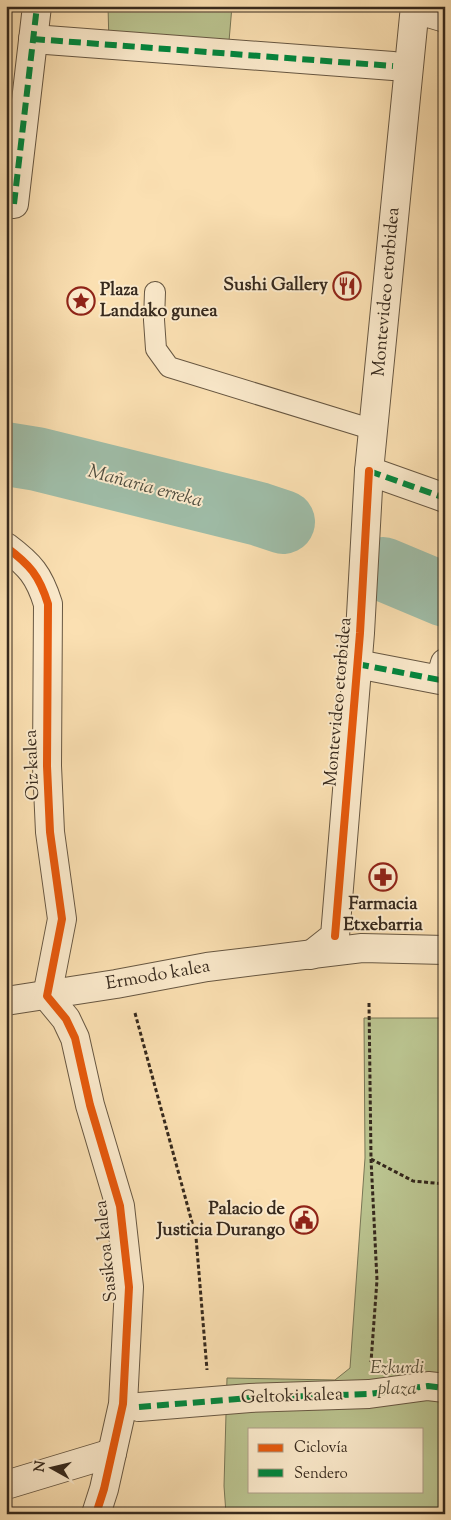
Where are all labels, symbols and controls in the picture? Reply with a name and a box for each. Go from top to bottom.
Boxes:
street label: Montevideo etorbidea [367,206,407,378]
restaurant icon: Sushi Gallery [332,271,362,301]
place label: Sushi Gallery [223,273,328,299]
place label: Plaza Landako gunea [100,278,218,325]
place icon: Plaza Landako gunea [66,286,96,316]
water label: Mañaria erreka [85,459,206,515]
street label: Montevideo etorbidea [319,616,359,788]
street label: Oiz kalea [19,729,47,801]
pharmacy icon: Farmacia Etxebarria [368,862,398,892]
place label: Farmacia Etxebarria [343,892,424,939]
street label: Ermodo kalea [104,954,212,998]
place label: Palacio de Justicia Durango [155,1197,286,1244]
street label: Sasikoa kalea [89,1199,125,1303]
public building icon: Palacio de Justicia Durango [289,1205,319,1235]
park label: Ezkurdi plaza [370,1356,424,1403]
street label: Geltoki kalea [240,1382,344,1412]
legend [248,1428,424,1492]
text: Ciclovía [294,1438,348,1459]
north arrow [28,1442,78,1492]
text: N [30,1460,52,1473]
text: Sendero [294,1464,348,1485]

